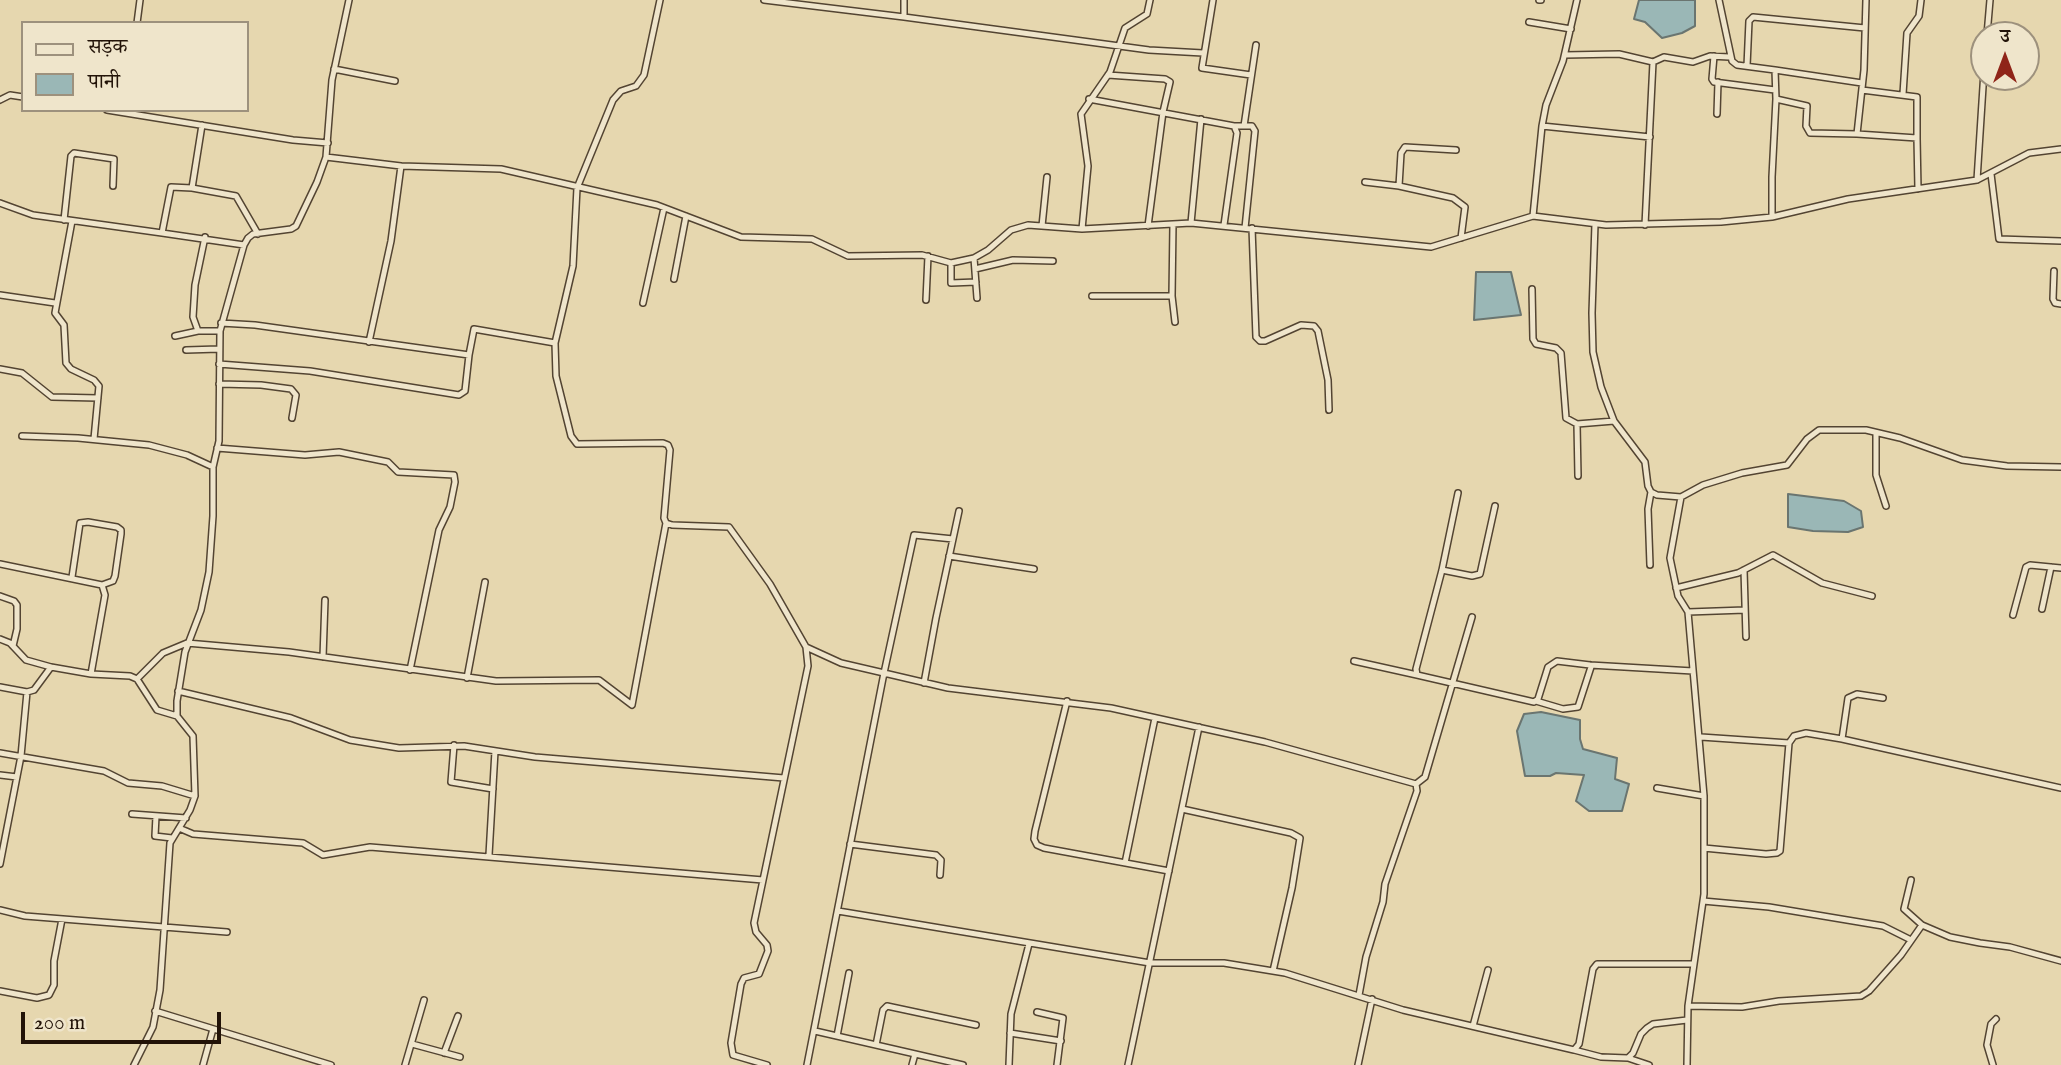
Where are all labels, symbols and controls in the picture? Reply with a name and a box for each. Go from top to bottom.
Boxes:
legend [21,21,248,112]
north arrow [1970,21,2040,91]
text: उ [2000,25,2010,49]
text: सड़क [88,34,127,61]
text: पानी [88,69,120,96]
scale bar [24,998,224,1042]
text: 200 m [34,1010,85,1037]

